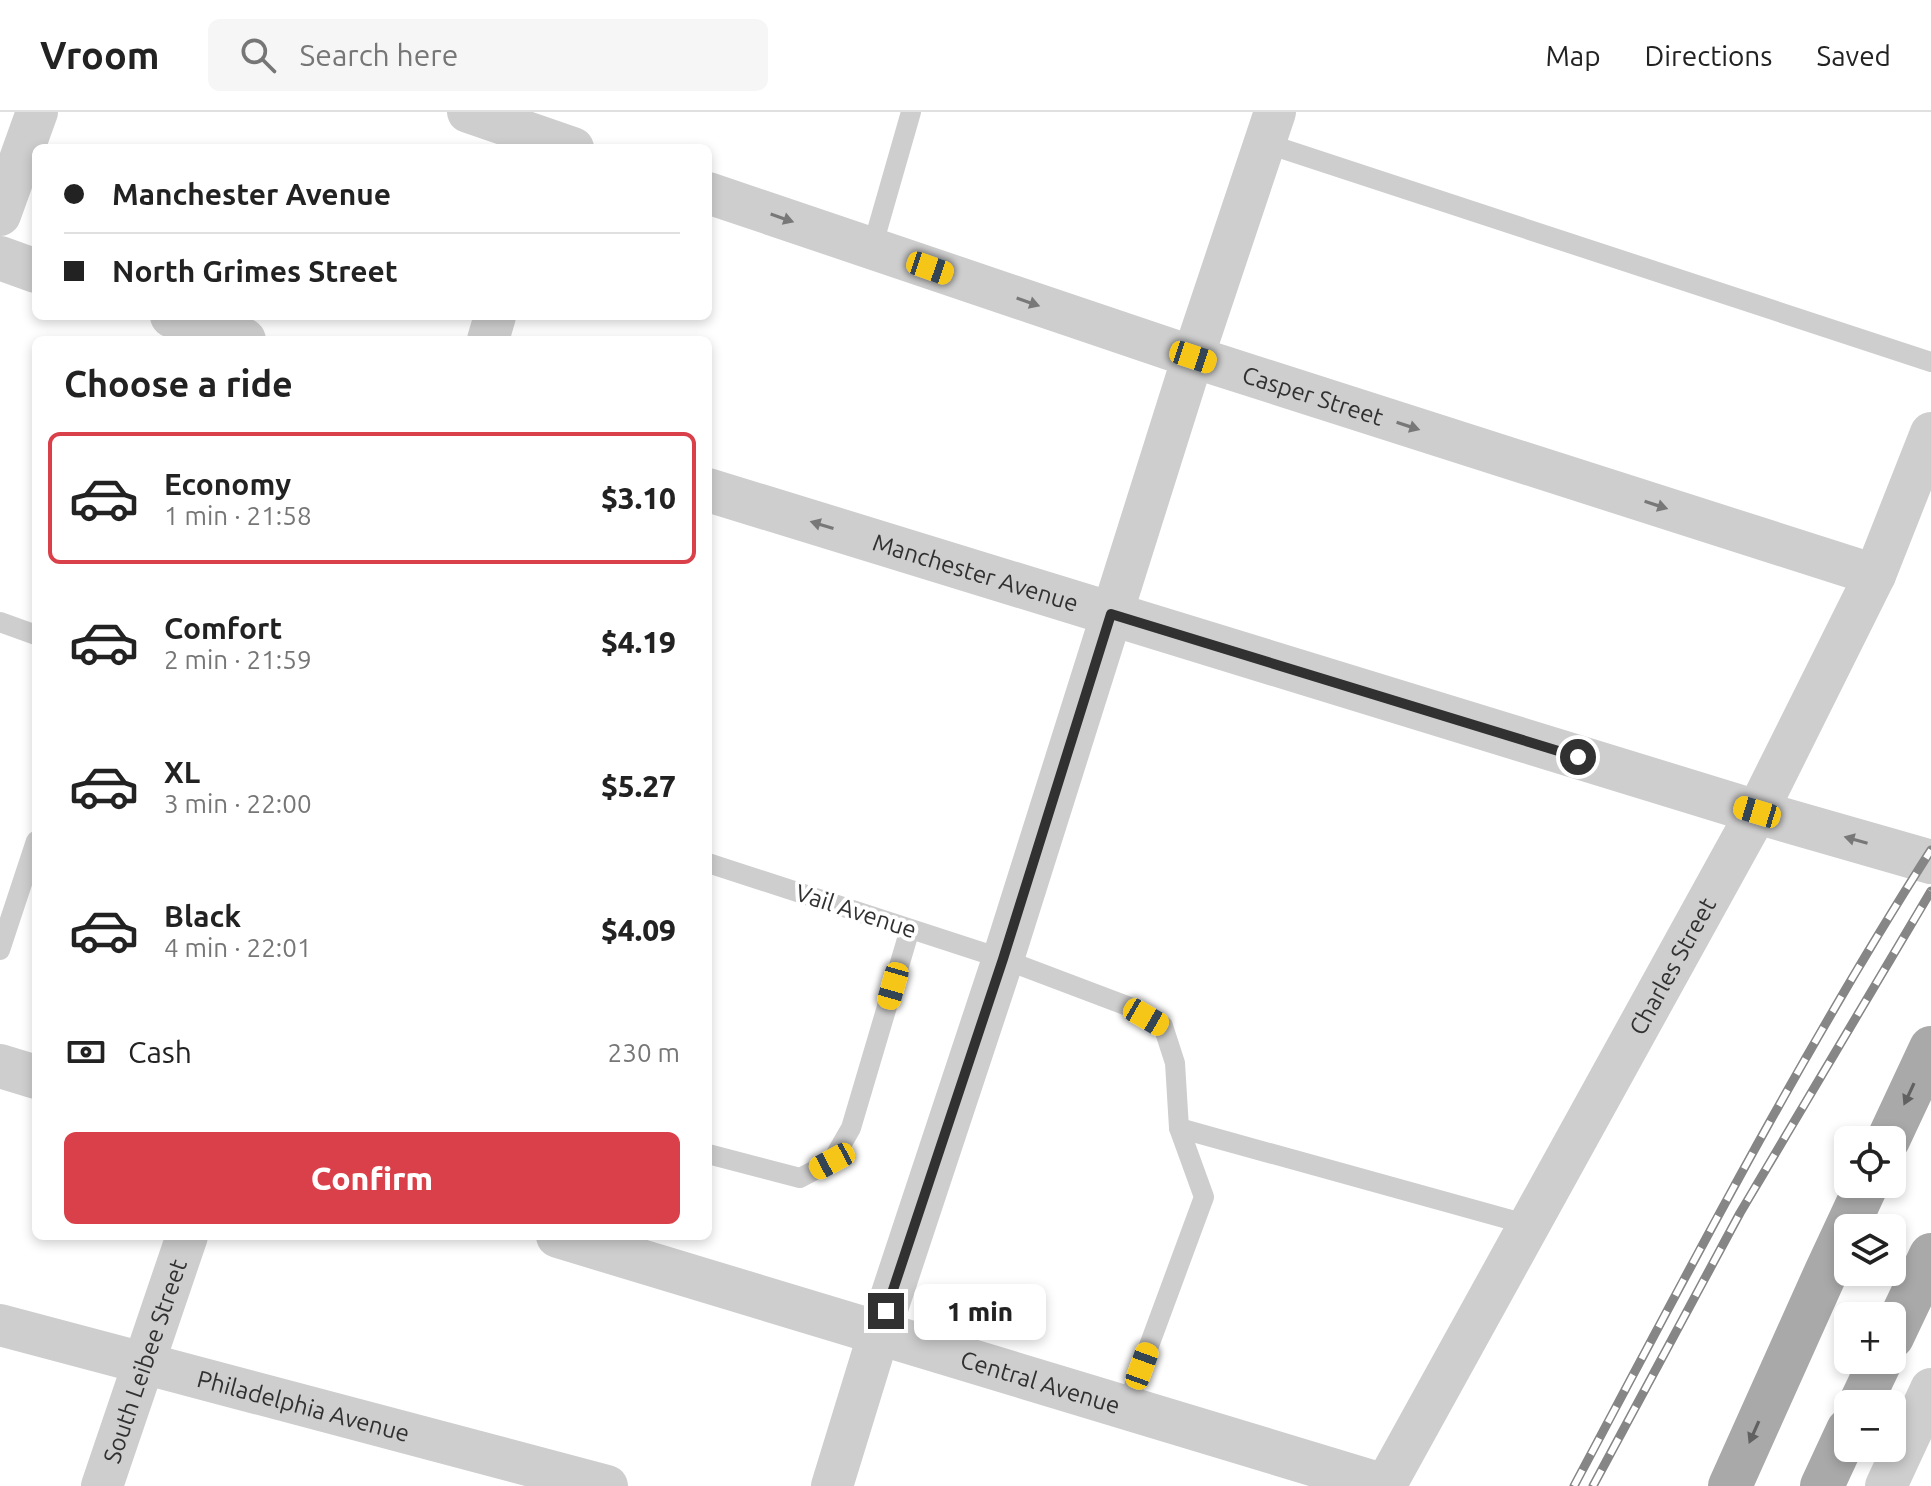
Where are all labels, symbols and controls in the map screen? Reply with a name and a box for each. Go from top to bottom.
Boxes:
search box [208,19,768,91]
icon: search [236,33,280,77]
text: Vroom [40,34,160,76]
text: Search here [300,38,458,72]
text: Map [1545,40,1601,71]
text: Directions [1645,40,1772,71]
text: Saved [1816,40,1891,71]
text: Manchester Avenue [112,177,391,211]
one-way arrow [770,213,794,225]
car [903,249,957,287]
text: North Grimes Street [112,254,398,288]
one-way arrow [1016,296,1040,308]
car [1166,338,1220,376]
street label: Casper Street [1239,360,1387,431]
text: Choose a ride [64,363,293,404]
one-way arrow [1397,420,1421,433]
icon: car [68,462,140,534]
text: Economy [164,467,291,501]
text: $3.10 [601,481,676,515]
one-way arrow [1644,500,1668,512]
text: 1 min · 21:58 [164,501,312,530]
one-way arrow [810,518,834,531]
street label: Manchester Avenue [870,528,1082,616]
icon: car [68,606,140,678]
text: Comfort [164,611,282,645]
text: $4.19 [601,625,676,659]
text: 2 min · 21:59 [164,645,312,674]
route start [1560,739,1596,775]
icon: car [68,750,140,822]
text: XL [164,755,200,789]
text: $5.27 [601,769,676,803]
text: 3 min · 22:00 [164,789,312,818]
car [1731,794,1783,830]
one-way arrow [1844,834,1869,846]
street label: Vail Avenue [792,879,920,943]
street label: Charles Street [1623,892,1721,1039]
icon: car [68,894,140,966]
text: Black [164,899,241,933]
text: $4.09 [601,913,676,947]
text: 4 min · 22:01 [164,933,312,962]
car [875,960,911,1012]
car [1119,995,1173,1039]
icon: cash [64,1030,108,1074]
text: Cash [128,1035,192,1069]
text: 230 m [608,1038,680,1067]
one-way arrow [1902,1083,1916,1106]
map controls [1834,1126,1906,1462]
button: locate [1834,1126,1906,1198]
button: Confirm [64,1132,680,1224]
car [805,1139,859,1183]
button: layers [1834,1214,1906,1286]
street label: South Leibee Street [97,1255,192,1466]
callout: 1 min [914,1283,1046,1339]
route end [868,1293,904,1329]
text: 1 min [947,1297,1013,1326]
button: + [1834,1302,1906,1374]
car [1123,1339,1161,1393]
street label: Central Avenue [957,1345,1123,1419]
street label: Philadelphia Avenue [194,1364,413,1447]
button: − [1834,1390,1906,1462]
one-way arrow [1748,1420,1761,1444]

